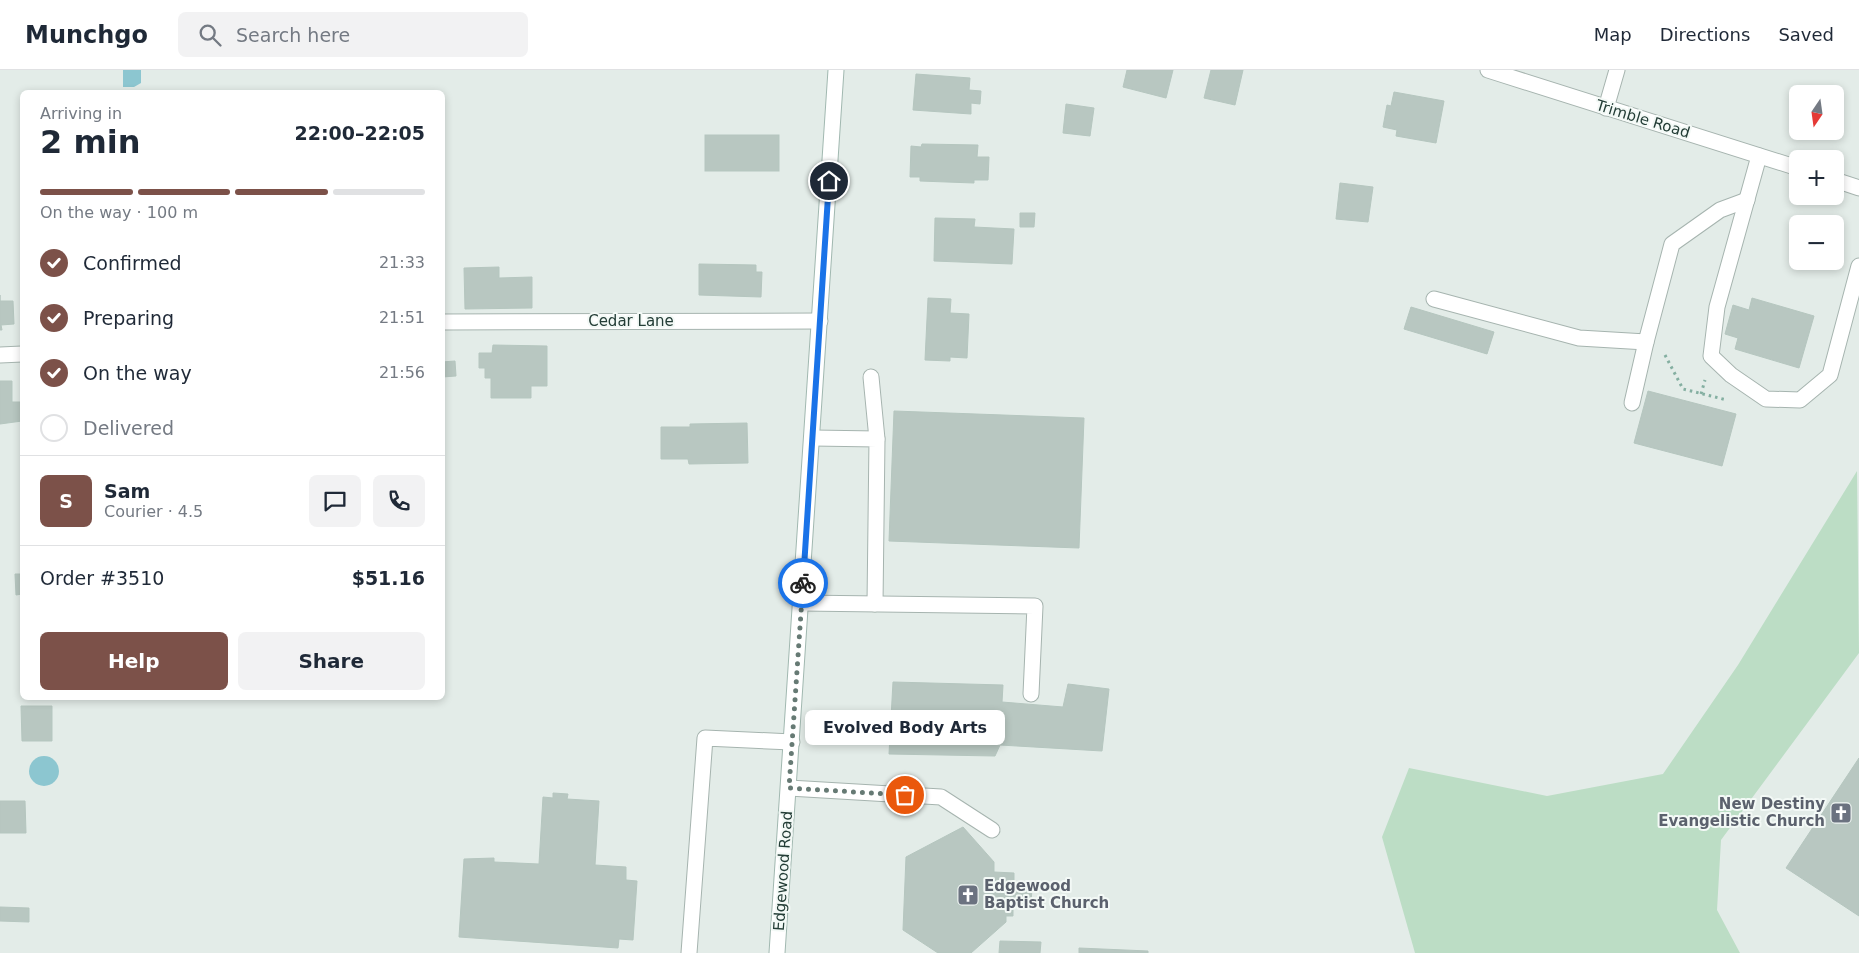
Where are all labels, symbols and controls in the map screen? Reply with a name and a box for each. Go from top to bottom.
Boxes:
search box [178,12,528,57]
text: Munchgo [25,21,148,49]
icon: search [196,21,224,49]
text: Search here [236,24,350,46]
text: Map [1594,24,1632,45]
text: Directions [1660,24,1750,45]
text: Saved [1778,24,1834,45]
north arrow [1789,85,1844,140]
map controls [1789,85,1844,270]
street label: Trimble Road [1593,96,1692,142]
text: Arriving in [40,104,122,123]
text: 22:00–22:05 [295,122,425,144]
text: 2 min [40,123,141,161]
button: + [1789,150,1844,205]
pin [808,160,850,202]
icon: home [815,167,843,195]
text: On the way · 100 m [40,203,198,222]
button: − [1789,215,1844,270]
icon: check [40,249,68,277]
text: Confirmed [83,252,182,274]
text: 21:33 [379,253,425,272]
icon: check [40,304,68,332]
text: Preparing [83,307,174,329]
text: 21:51 [379,308,425,327]
street label: Cedar Lane [588,312,674,330]
icon: check [40,359,68,387]
text: On the way [83,362,192,384]
text: 21:56 [379,363,425,382]
text: Delivered [83,417,174,439]
button: chat [309,475,361,527]
button: phone [373,475,425,527]
text: Sam [104,480,150,502]
text: S [59,490,73,512]
text: Courier · 4.5 [104,502,203,521]
courier [778,558,828,608]
text: Order #3510 [40,567,164,589]
text: $51.16 [352,567,425,589]
icon: bike [789,569,817,597]
button: Help [40,632,228,690]
button: Share [238,632,425,690]
callout: Evolved Body Arts [805,710,1005,745]
text: Evolved Body Arts [823,718,987,737]
pin [884,774,926,816]
icon: bag [891,781,919,809]
place label: New Destiny Evangelistic Church [1658,795,1825,830]
church icon: New Destiny Evangelistic Church [1829,801,1853,825]
street label: Edgewood Road [770,810,796,932]
place label: Edgewood Baptist Church [984,877,1109,912]
church icon: Edgewood Baptist Church [956,883,980,907]

